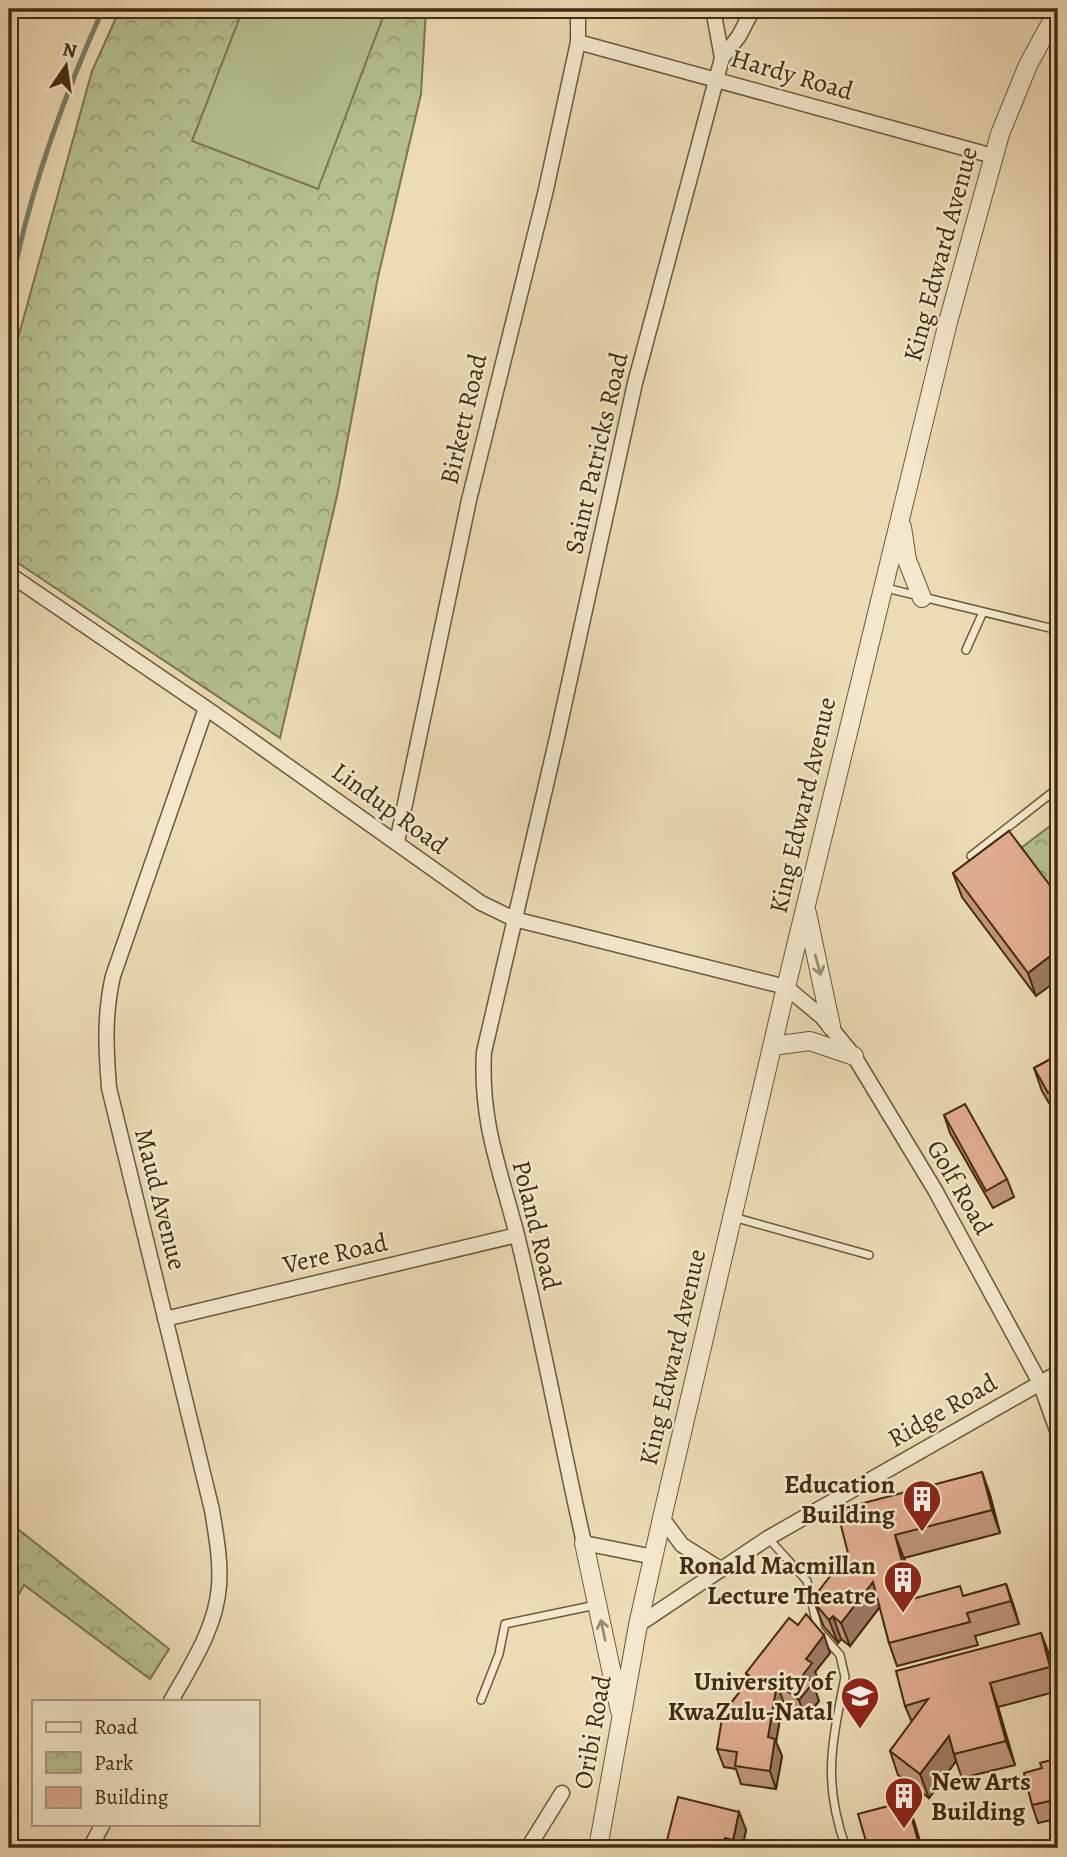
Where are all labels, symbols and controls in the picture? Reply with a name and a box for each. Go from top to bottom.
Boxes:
north arrow [32,32,102,102]
text: N [60,36,79,65]
street label: Hardy Road [727,40,857,109]
street label: King Edward Avenue [895,143,986,365]
street label: Saint Patricks Road [556,349,637,557]
street label: Birkett Road [431,350,496,488]
street label: King Edward Avenue [761,693,844,917]
street label: Lindup Road [324,754,455,862]
one-way arrow [812,953,825,975]
street label: Maud Avenue [126,1125,195,1273]
street label: Golf Road [918,1133,1001,1241]
street label: Poland Road [504,1157,569,1293]
street label: Vere Road [278,1224,391,1283]
street label: King Edward Avenue [631,1245,714,1469]
street label: Ridge Road [881,1365,1003,1456]
place label: Education Building [784,1467,896,1532]
building icon: Education Building [901,1478,943,1533]
place label: Ronald Macmillan Lecture Theatre [679,1548,876,1613]
building icon: Ronald Macmillan Lecture Theatre [882,1559,924,1614]
one-way arrow [595,1619,609,1642]
place label: University of KwaZulu-Natal [668,1664,837,1729]
street label: Oribi Road [565,1672,620,1792]
school or university icon: University of KwaZulu-Natal [839,1675,881,1730]
legend [32,1700,259,1826]
text: Road [94,1713,138,1741]
text: Park [94,1749,134,1777]
place label: New Arts Building [931,1764,1031,1829]
building icon: New Arts Building [883,1775,925,1830]
text: Building [94,1783,169,1811]

